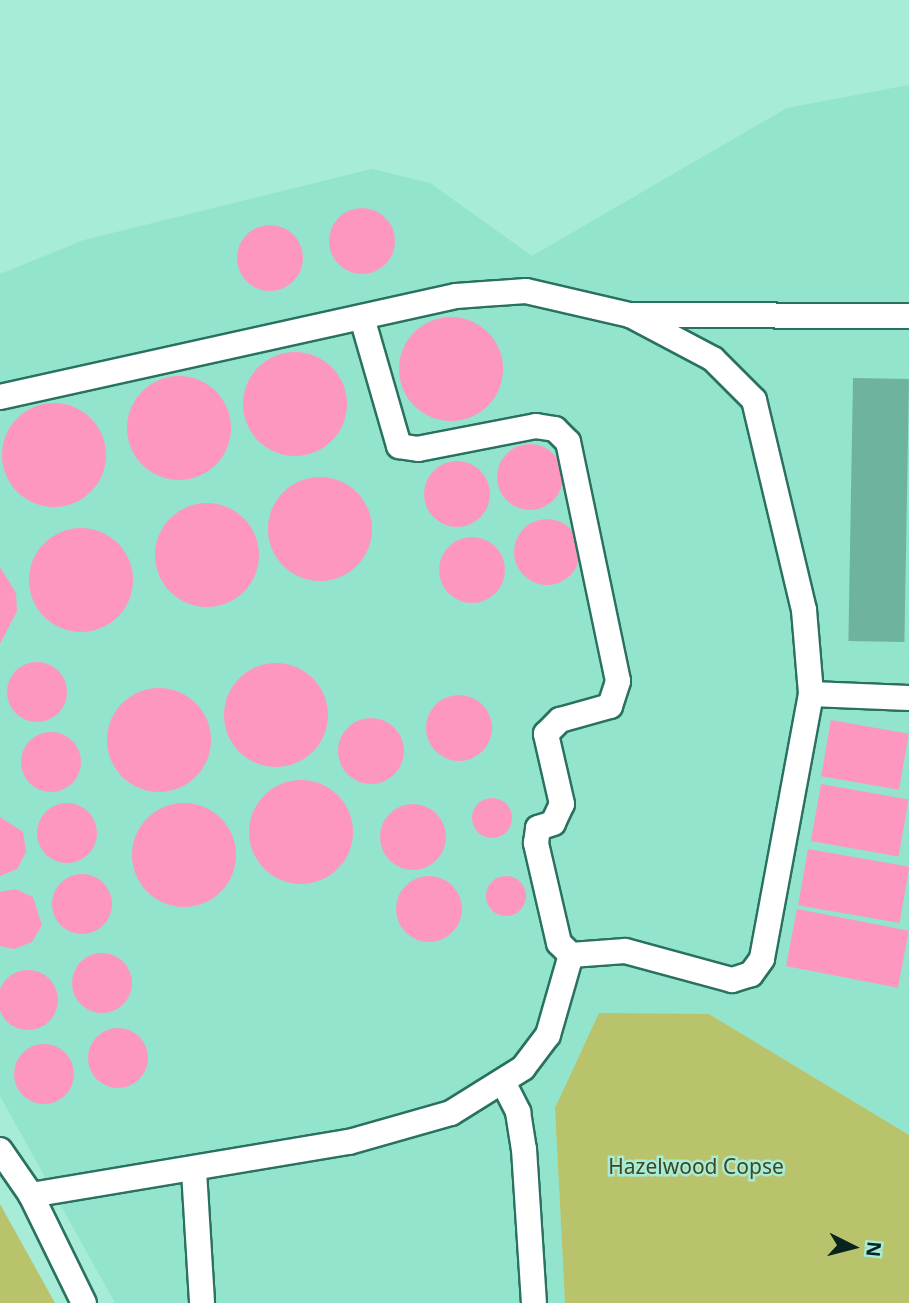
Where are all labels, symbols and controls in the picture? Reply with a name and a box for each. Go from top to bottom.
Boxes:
park label: Hazelwood Copse [608,1153,784,1179]
north arrow [818,1212,888,1282]
text: N [860,1240,888,1258]

